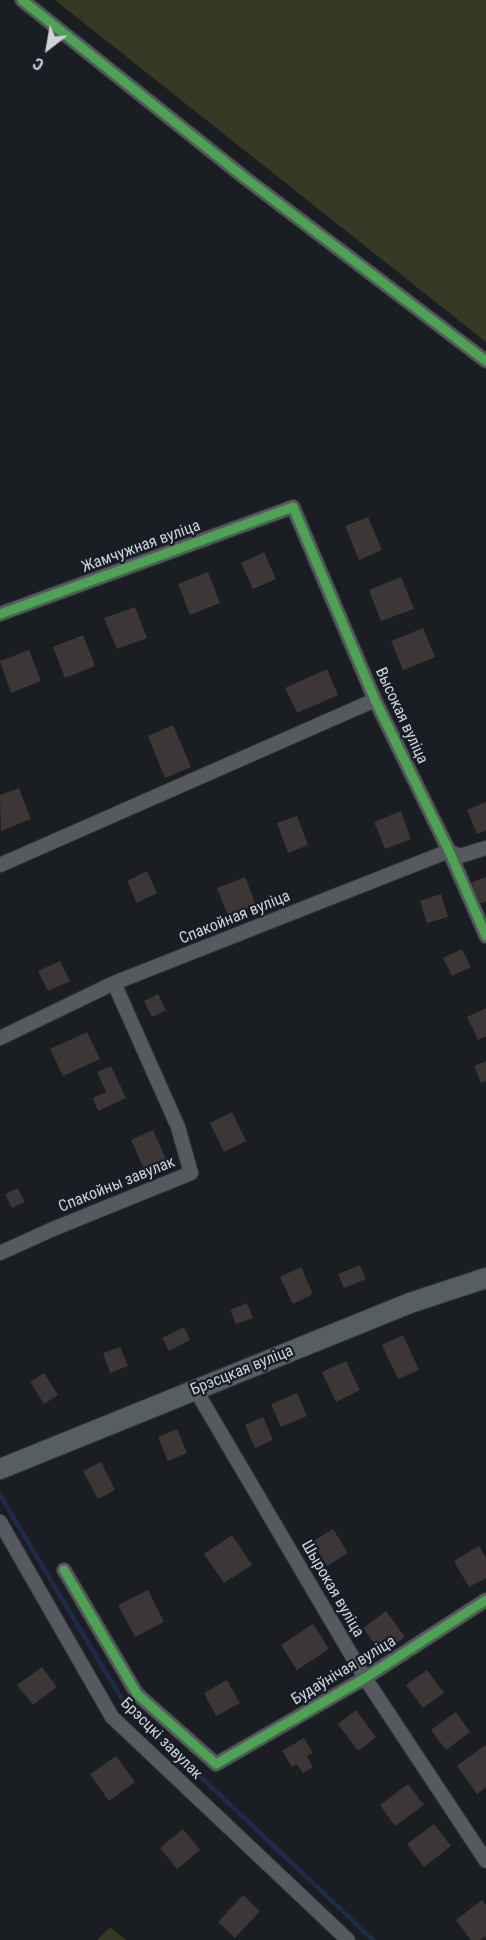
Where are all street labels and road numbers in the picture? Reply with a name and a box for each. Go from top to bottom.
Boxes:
street label: Жамчужная вуліца [79,517,203,577]
street label: Высокая вуліца [370,665,432,767]
street label: Спакойная вуліца [177,887,293,949]
street label: Спакойны завулак [56,1153,178,1217]
street label: Брэсцкая вуліца [188,1342,296,1400]
street label: Шырокая вуліца [296,1537,368,1641]
street label: Будаўнічая вуліца [288,1632,400,1710]
street label: Брэсцкі завулак [116,1694,206,1784]

